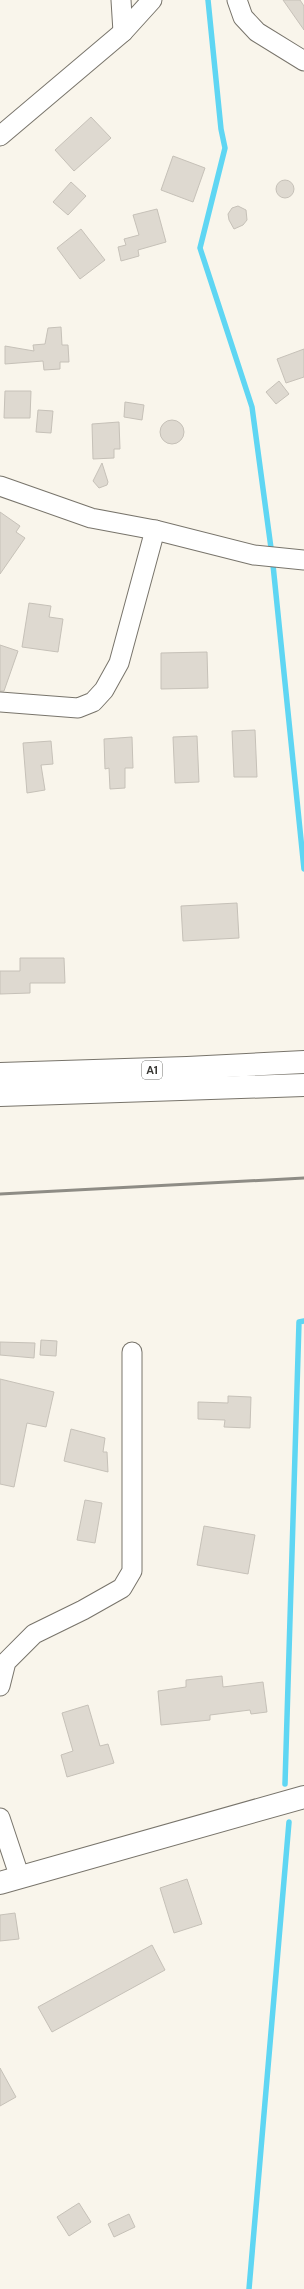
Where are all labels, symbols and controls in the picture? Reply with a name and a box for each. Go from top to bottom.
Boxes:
road number: A1 [142,1061,162,1079]

